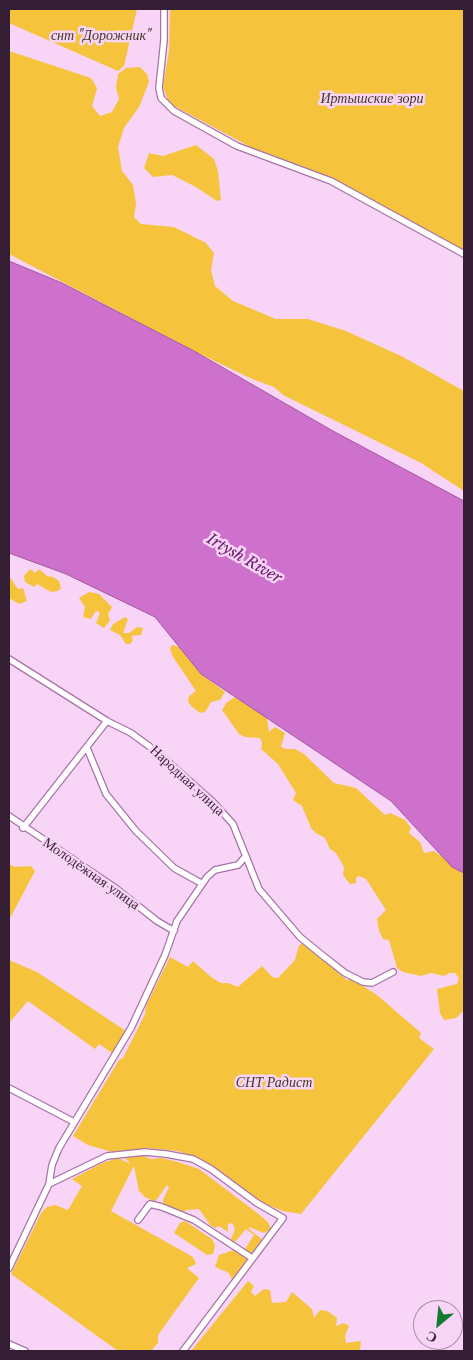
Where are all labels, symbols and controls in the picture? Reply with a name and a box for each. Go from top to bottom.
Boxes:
park label: снт "Дорожник" [51,28,151,44]
park label: Иртышские зори [320,91,424,107]
water label: Irtysh River [203,530,285,588]
street label: Народная улица [146,742,228,820]
street label: Молодёжная улица [39,834,143,914]
park label: СНТ Радист [236,1075,312,1091]
north arrow [413,1300,463,1350]
text: С [423,1327,440,1348]

